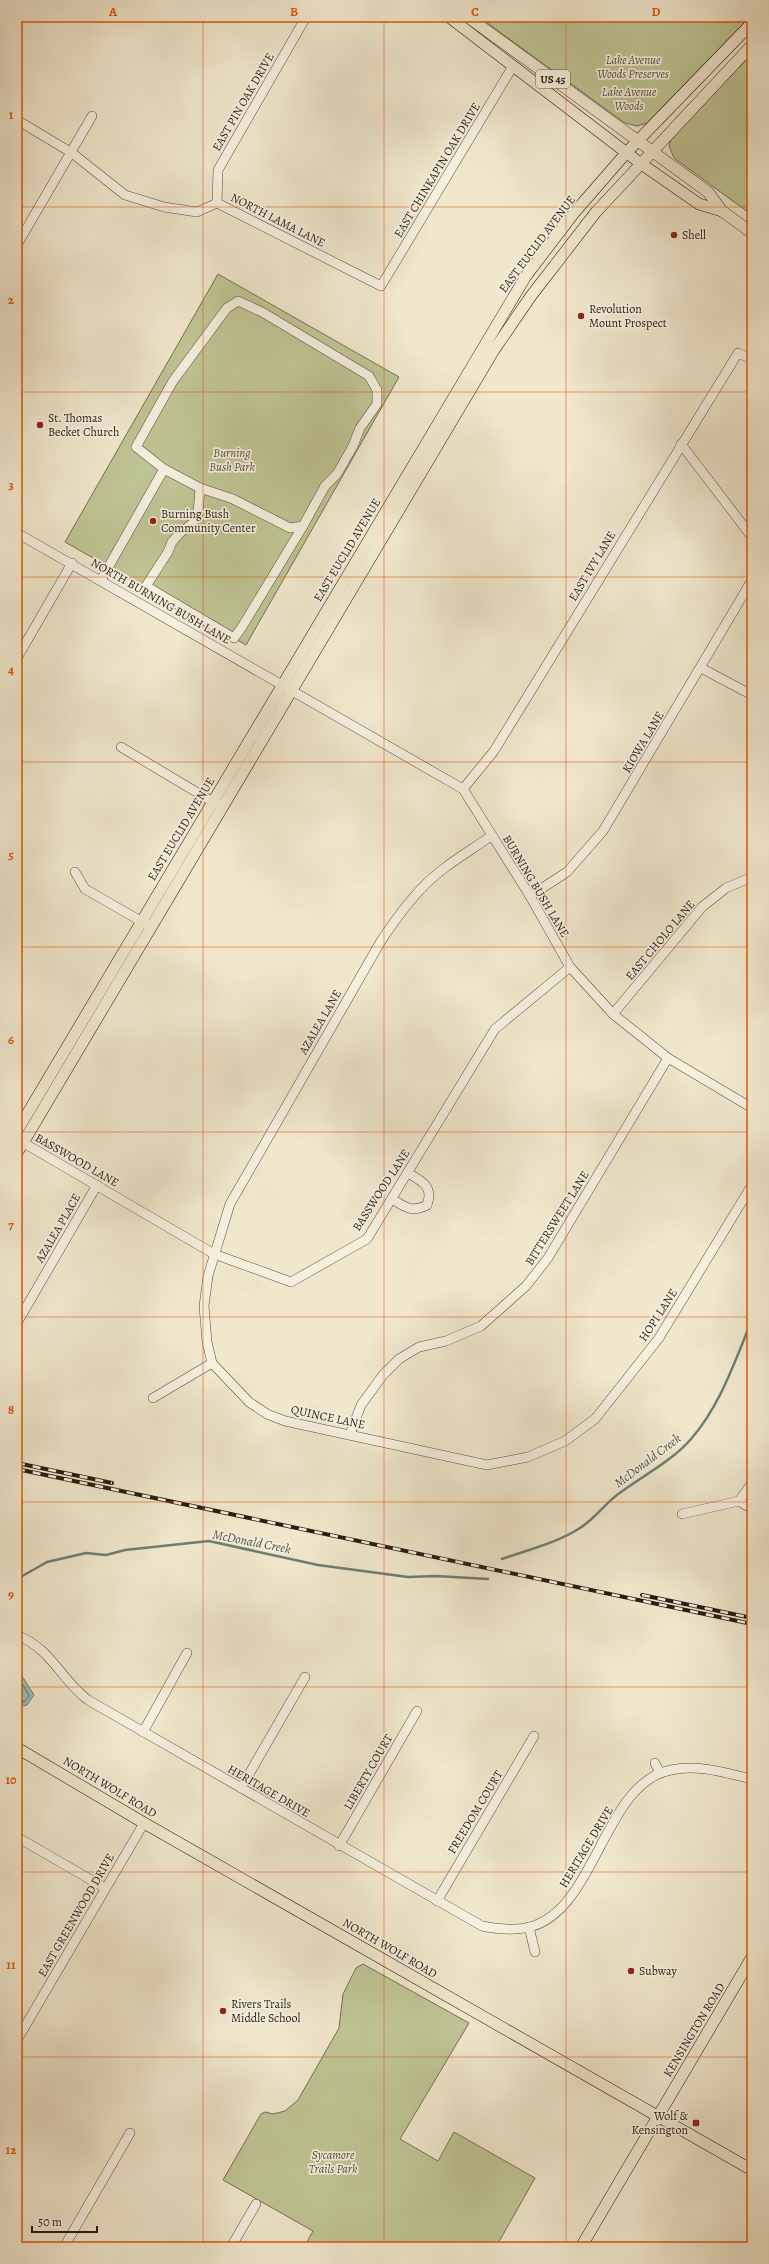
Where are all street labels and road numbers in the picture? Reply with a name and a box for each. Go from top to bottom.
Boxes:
street label: EAST PIN OAK DRIVE [208,50,278,154]
road number: US 45 [536,70,570,88]
street label: EAST CHINKAPIN OAK DRIVE [390,100,484,240]
street label: NORTH LAMA LANE [228,189,328,251]
street label: EAST EUCLID AVENUE [495,192,579,296]
street label: EAST EUCLID AVENUE [310,495,384,605]
street label: EAST IVY LANE [565,528,619,604]
street label: NORTH BURNING BUSH LANE [88,554,234,648]
street label: KIOWA LANE [618,708,668,776]
street label: EAST EUCLID AVENUE [144,774,218,884]
street label: BURNING BUSH LANE [499,832,573,940]
street label: EAST CHOLO LANE [622,897,698,983]
street label: AZALEA LANE [295,987,345,1058]
street label: BASSWOOD LANE [32,1130,122,1190]
street label: BASSWOOD LANE [349,1146,413,1234]
street label: BITTERSWEET LANE [521,1168,593,1268]
street label: AZALEA PLACE [31,1190,84,1266]
street label: HOPI LANE [635,1286,681,1344]
street label: QUINCE LANE [289,1401,367,1433]
street label: LIBERTY COURT [340,1731,396,1813]
street label: NORTH WOLF ROAD [60,1753,160,1821]
street label: HERITAGE DRIVE [225,1761,313,1821]
street label: FREEDOM COURT [444,1767,506,1857]
street label: HERITAGE DRIVE [555,1803,617,1891]
street label: EAST GREENWOOD DRIVE [34,1850,118,1980]
street label: NORTH WOLF ROAD [340,1914,440,1982]
street label: KENSINGTON ROAD [660,1980,728,2080]

